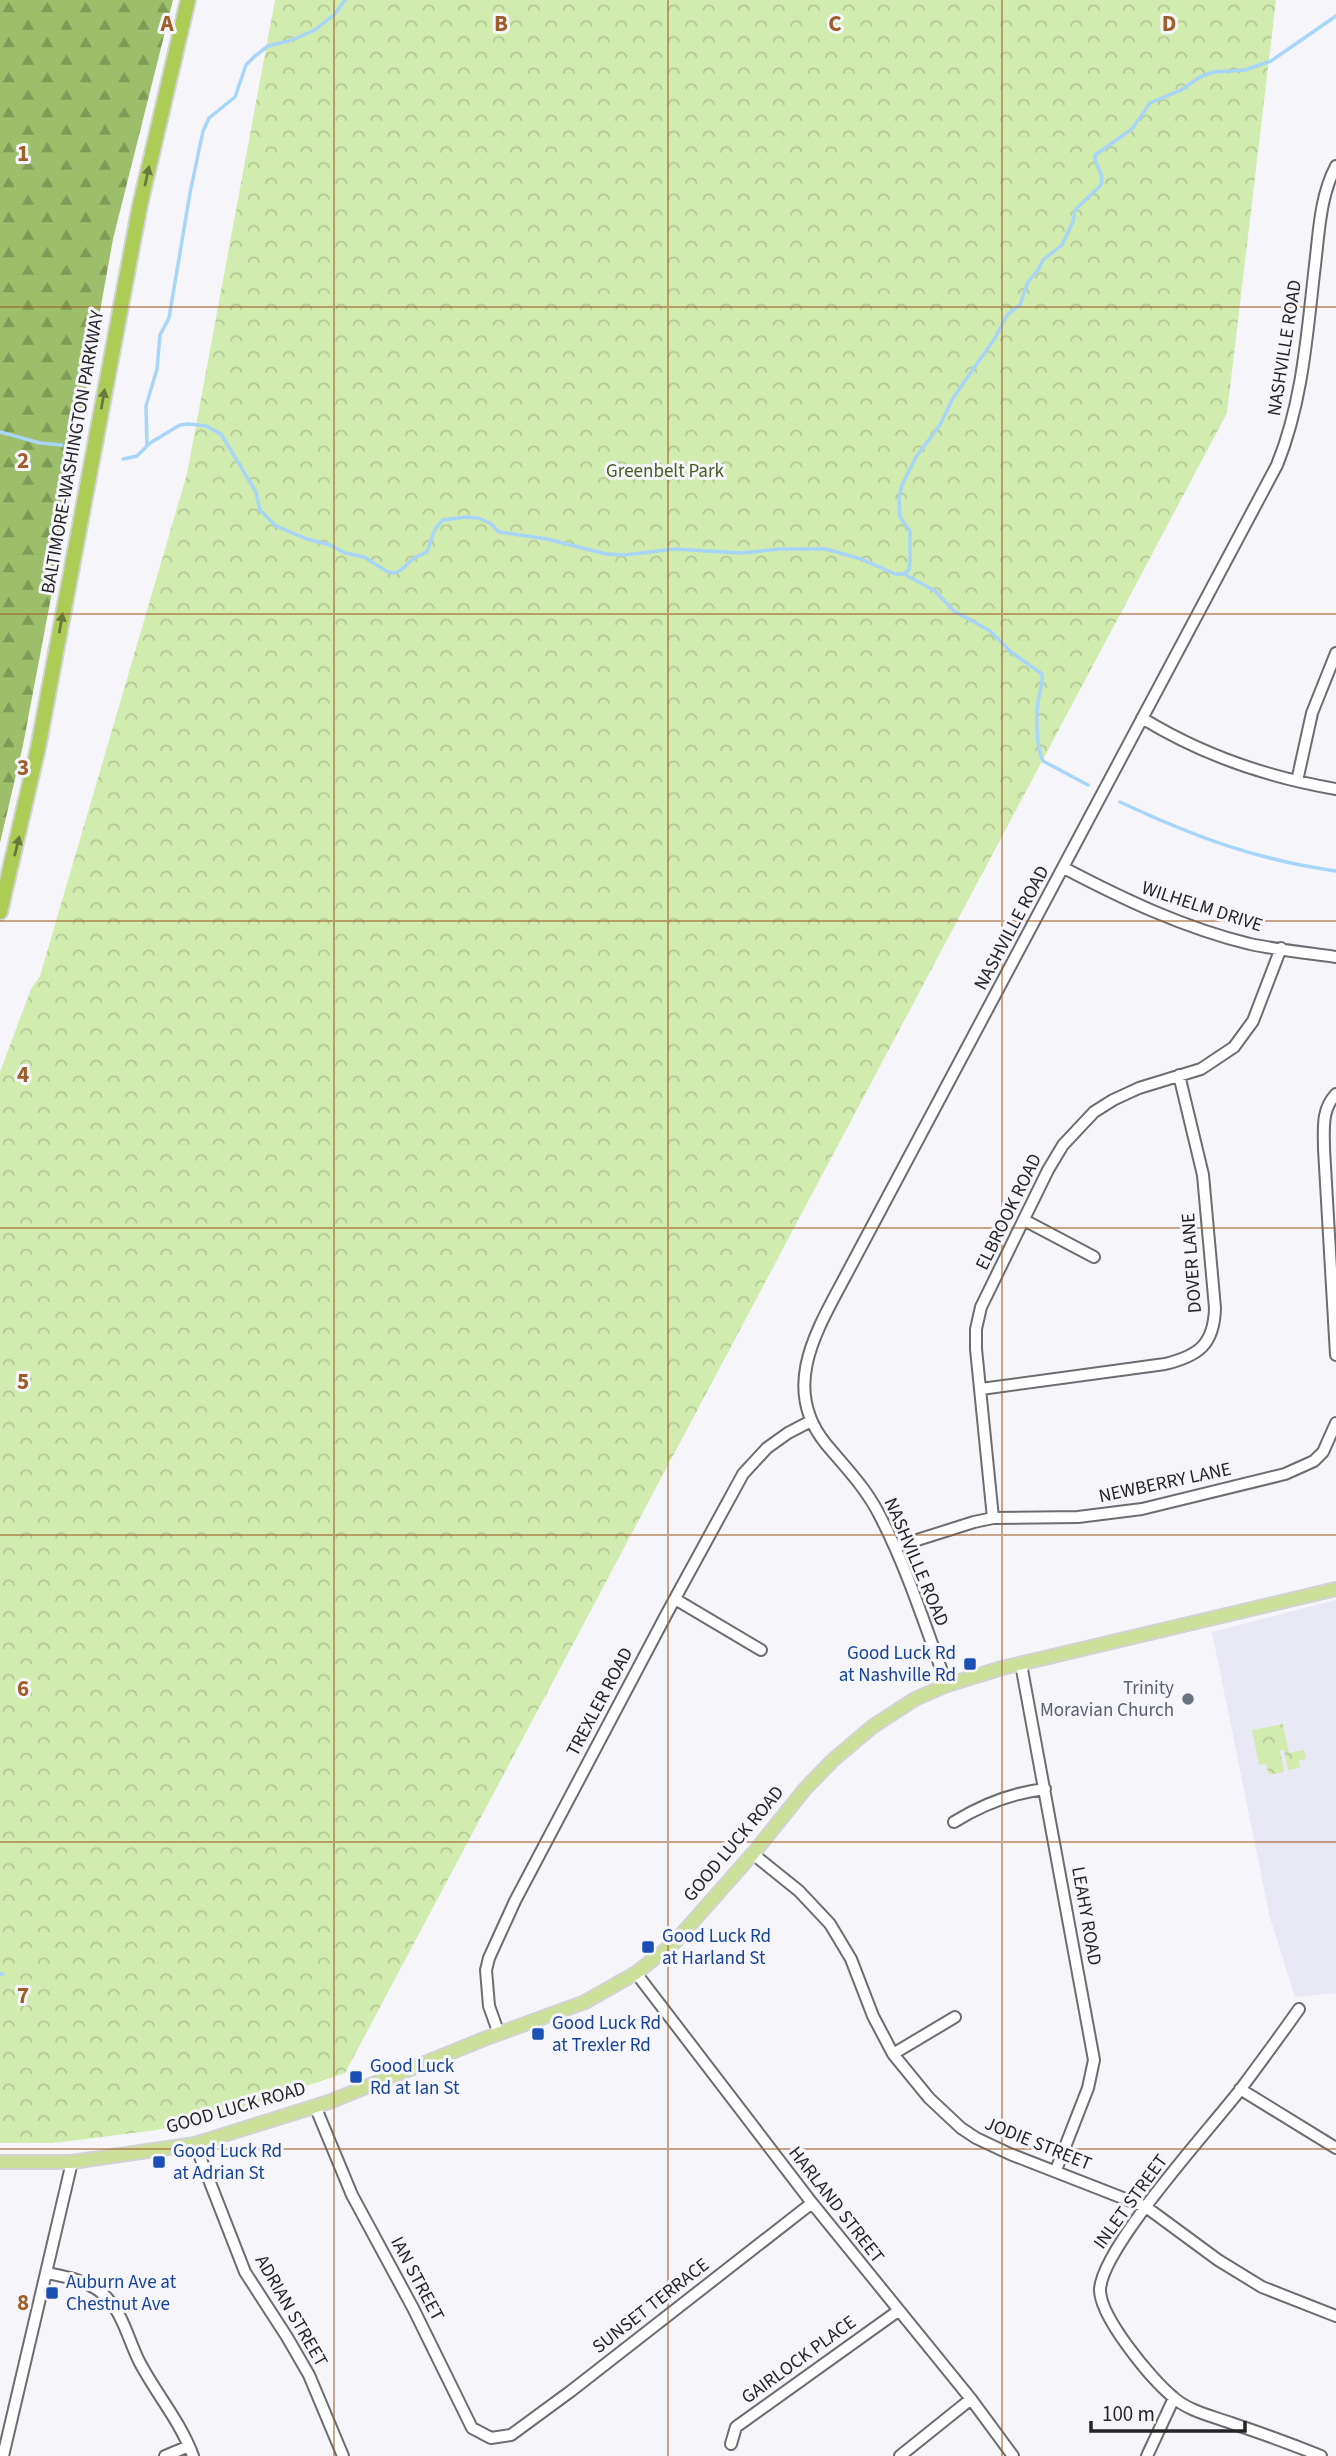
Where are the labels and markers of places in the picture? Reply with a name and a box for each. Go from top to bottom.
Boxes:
place label: Good Luck Rd at Nashville Rd [839,1640,956,1689]
marker: Good Luck Rd at Nashville Rd [962,1656,978,1672]
place label: Trinity Moravian Church [1040,1675,1174,1724]
marker: Trinity Moravian Church [1180,1691,1196,1707]
place label: Good Luck Rd at Harland St [662,1923,771,1972]
marker: Good Luck Rd at Harland St [640,1939,656,1955]
place label: Good Luck Rd at Trexler Rd [552,2010,661,2059]
marker: Good Luck Rd at Trexler Rd [530,2026,546,2042]
place label: Good Luck Rd at Ian St [370,2053,460,2102]
marker: Good Luck Rd at Ian St [348,2069,364,2085]
place label: Good Luck Rd at Adrian St [173,2138,282,2187]
marker: Good Luck Rd at Adrian St [151,2154,167,2170]
place label: Auburn Ave at Chestnut Ave [66,2269,177,2318]
marker: Auburn Ave at Chestnut Ave [44,2285,60,2301]

